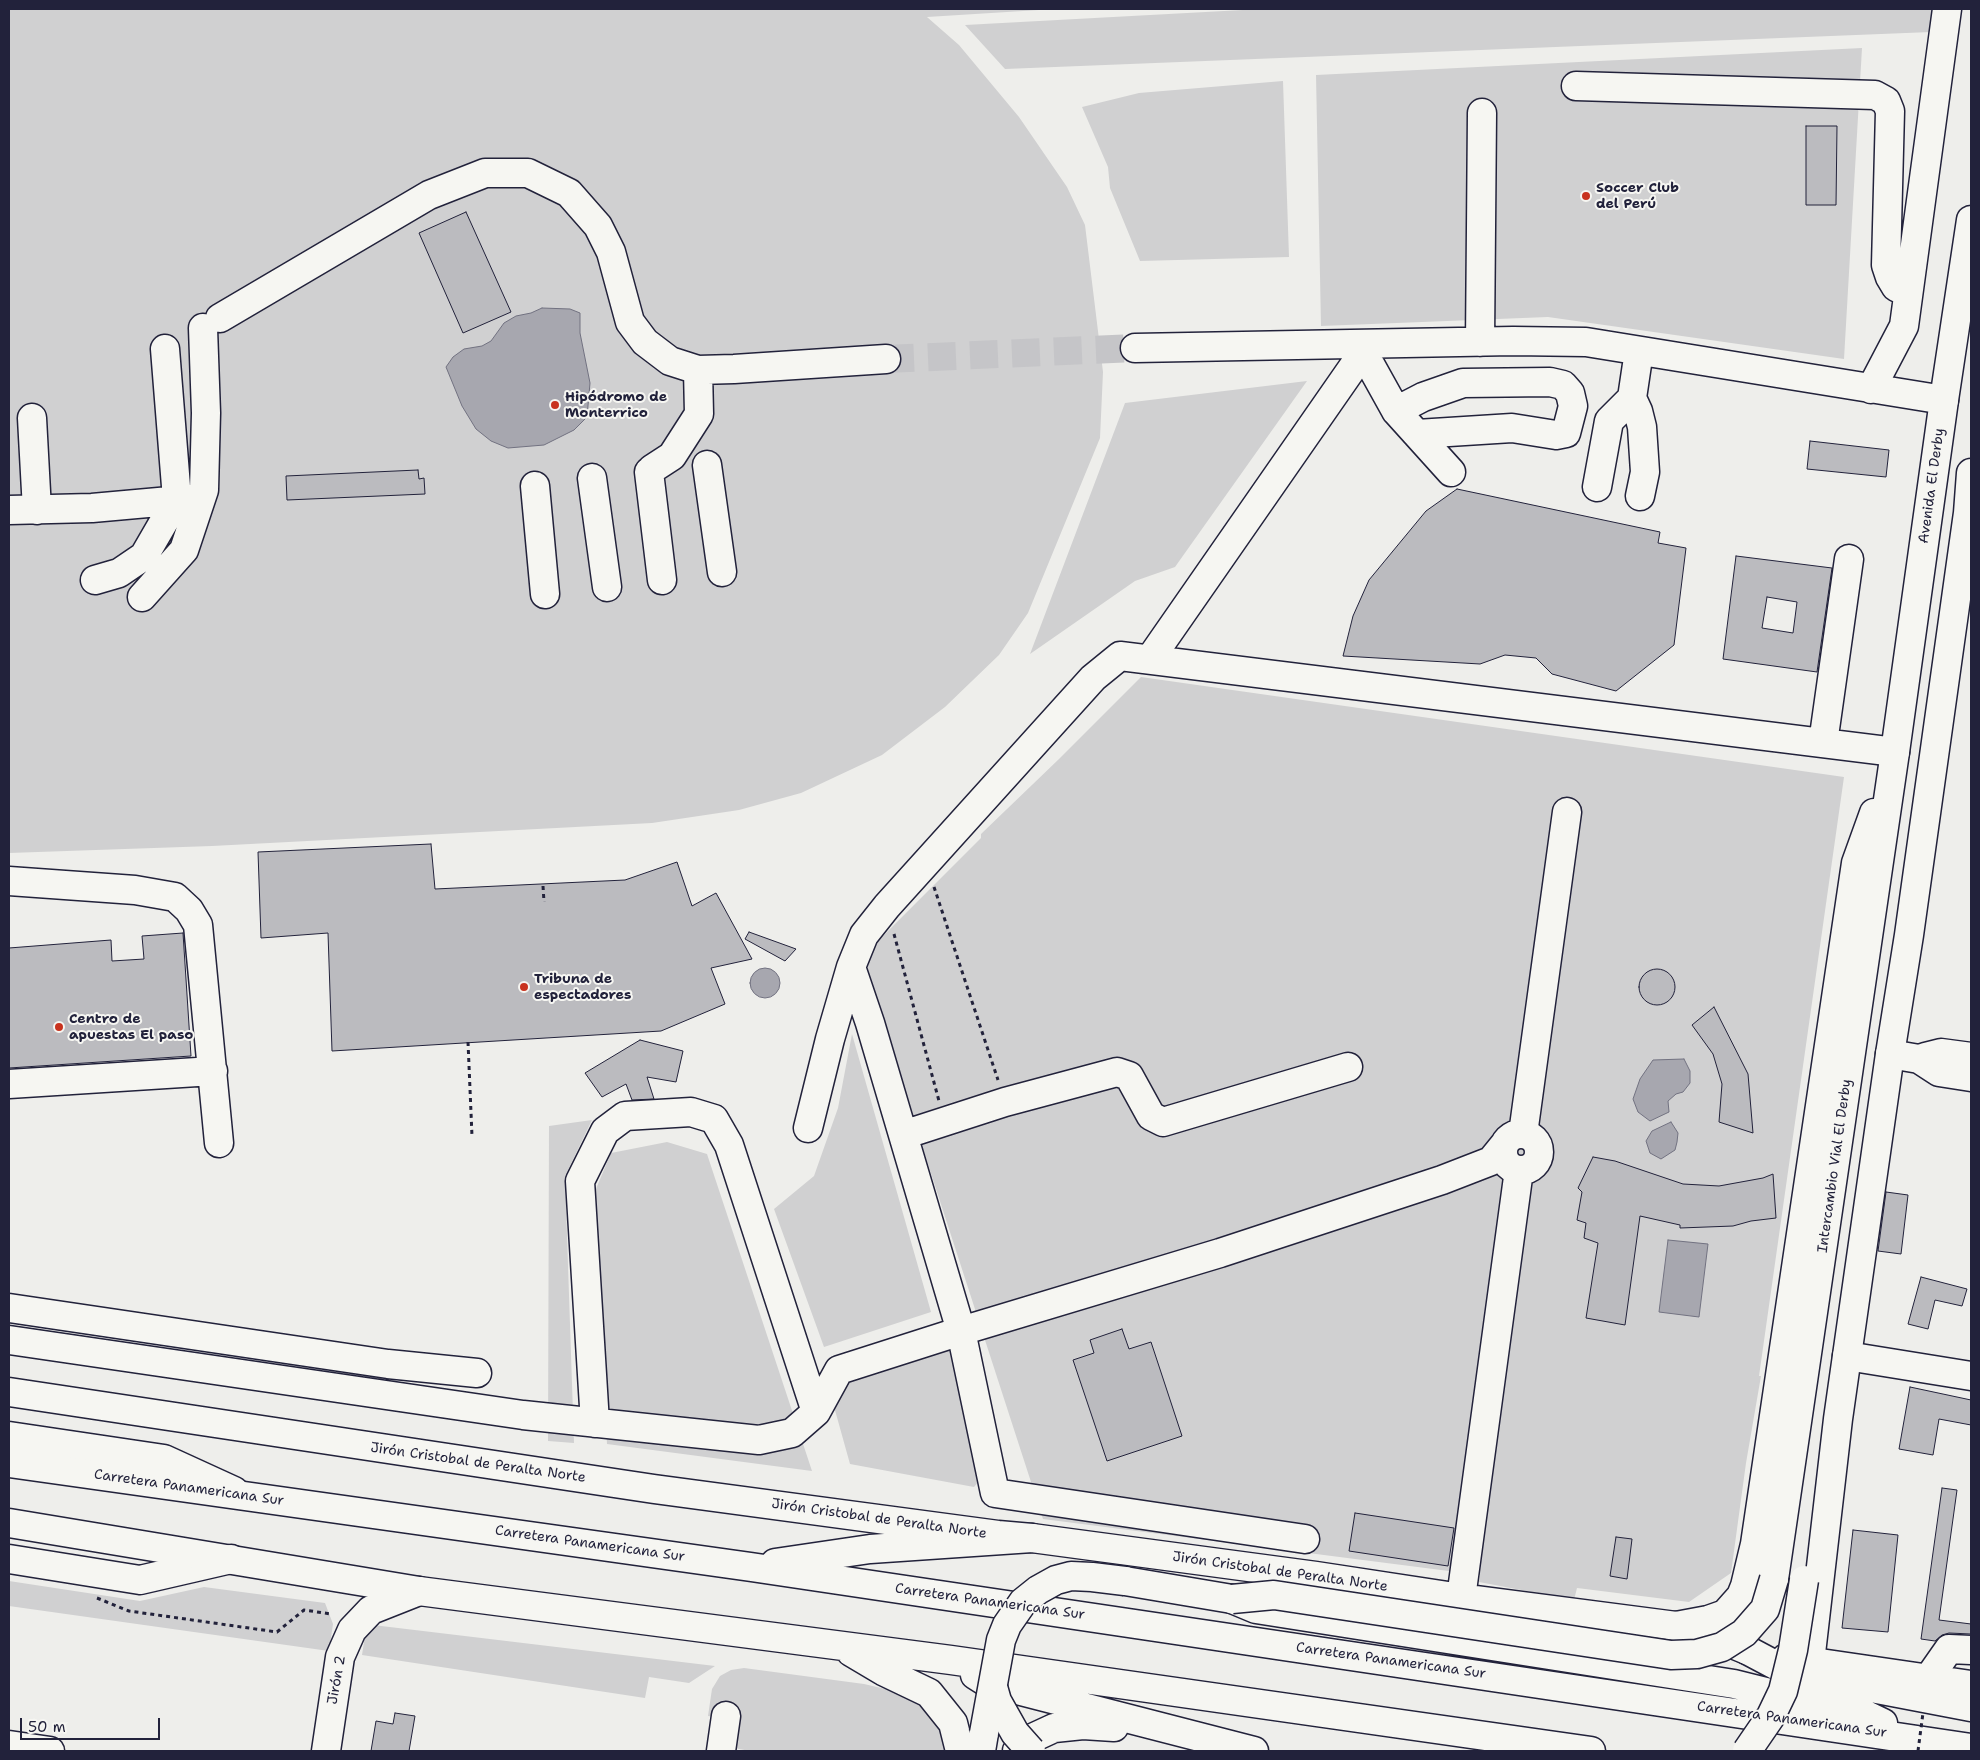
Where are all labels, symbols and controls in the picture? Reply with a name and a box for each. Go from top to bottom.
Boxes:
place label: Soccer Club del Perú [1596,180,1679,212]
marker: Soccer Club del Perú [1580,190,1592,202]
place label: Hipódromo de Monterrico [565,389,667,422]
marker: Hipódromo de Monterrico [549,399,561,411]
street label: Avenida El Derby [1916,427,1948,545]
place label: Tribuna de espectadores [534,971,631,1004]
marker: Tribuna de espectadores [518,981,530,993]
place label: Centro de apuestas El paso [69,1011,193,1044]
marker: Centro de apuestas El paso [53,1021,65,1033]
street label: Intercambio Vial El Derby [1814,1078,1856,1254]
street label: Jirón Cristobal de Peralta Norte [369,1440,587,1486]
street label: Carretera Panamericana Sur [93,1466,285,1510]
street label: Jirón Cristobal de Peralta Norte [770,1496,988,1542]
street label: Carretera Panamericana Sur [494,1522,686,1566]
street label: Jirón Cristobal de Peralta Norte [1171,1549,1389,1595]
street label: Carretera Panamericana Sur [894,1580,1086,1624]
street label: Carretera Panamericana Sur [1295,1639,1487,1683]
street label: Jirón 2 [324,1654,350,1706]
street label: Carretera Panamericana Sur [1696,1698,1888,1742]
scale bar [22,1708,162,1740]
text: 50 m [28,1717,66,1737]

